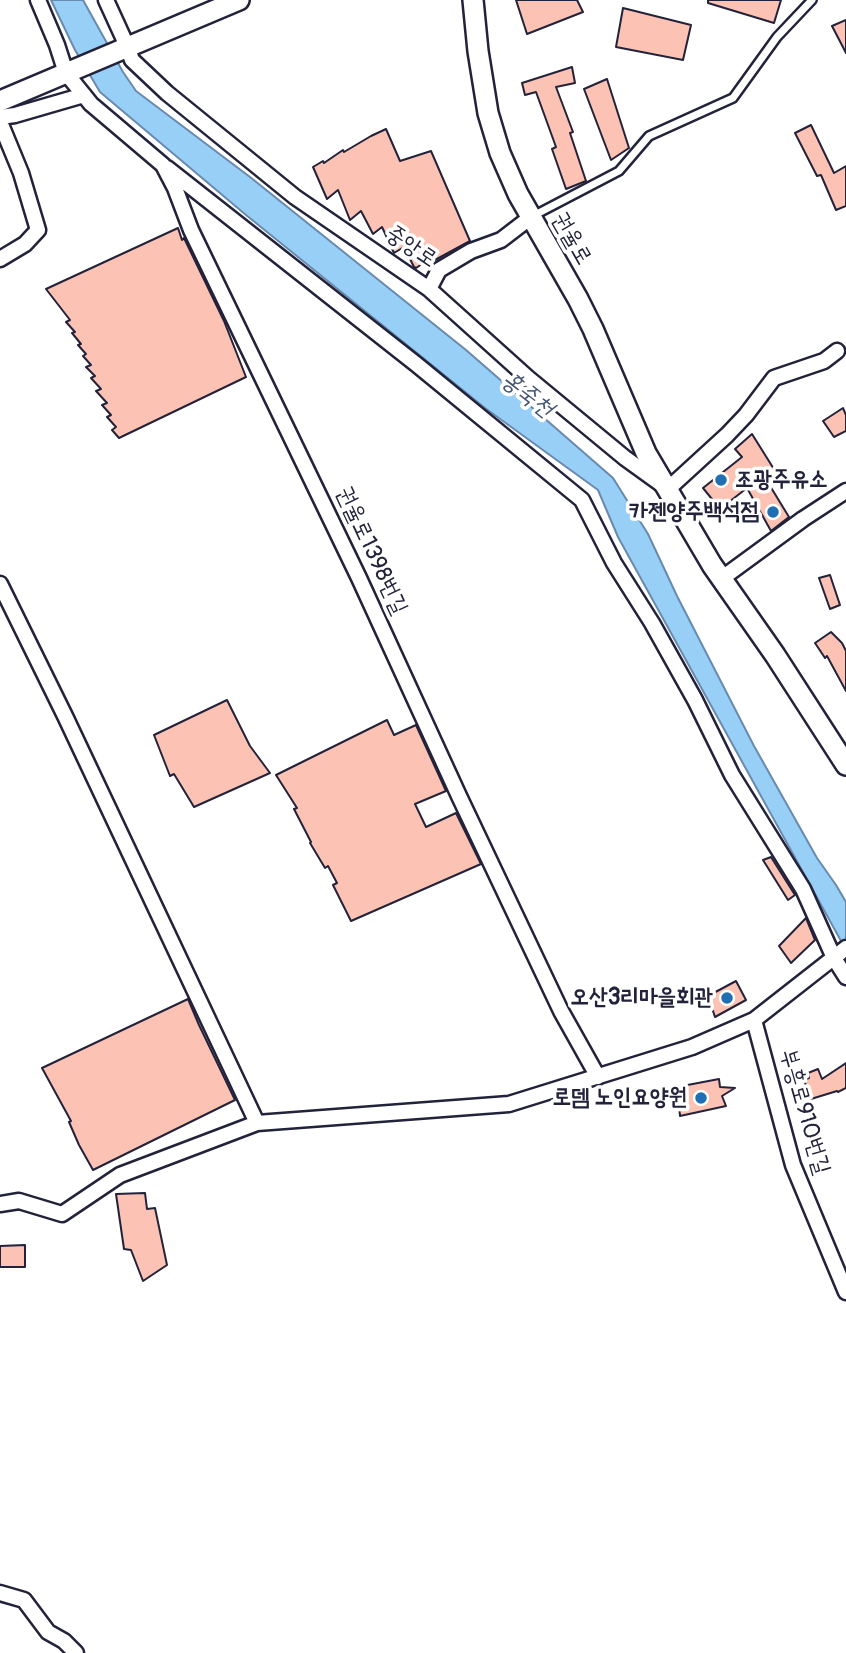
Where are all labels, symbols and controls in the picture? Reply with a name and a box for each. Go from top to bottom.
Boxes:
street label: 권율로 [545,208,597,270]
street label: 중앙로 [380,220,442,274]
water label: 홍죽천 [495,366,559,424]
place label: 조광주유소 [735,466,828,494]
marker: 조광주유소 [713,472,729,488]
street label: 권율로1398번길 [329,483,413,619]
place label: 카젠양주백석점 [629,498,759,526]
marker: 카젠양주백석점 [765,504,781,520]
place label: 오산3리마을회관 [571,984,713,1012]
marker: 오산3리마을회관 [719,990,735,1006]
street label: 부흥로910번길 [773,1046,835,1178]
place label: 로뎀 노인요양원 [552,1084,687,1112]
marker: 로뎀 노인요양원 [693,1090,709,1106]

